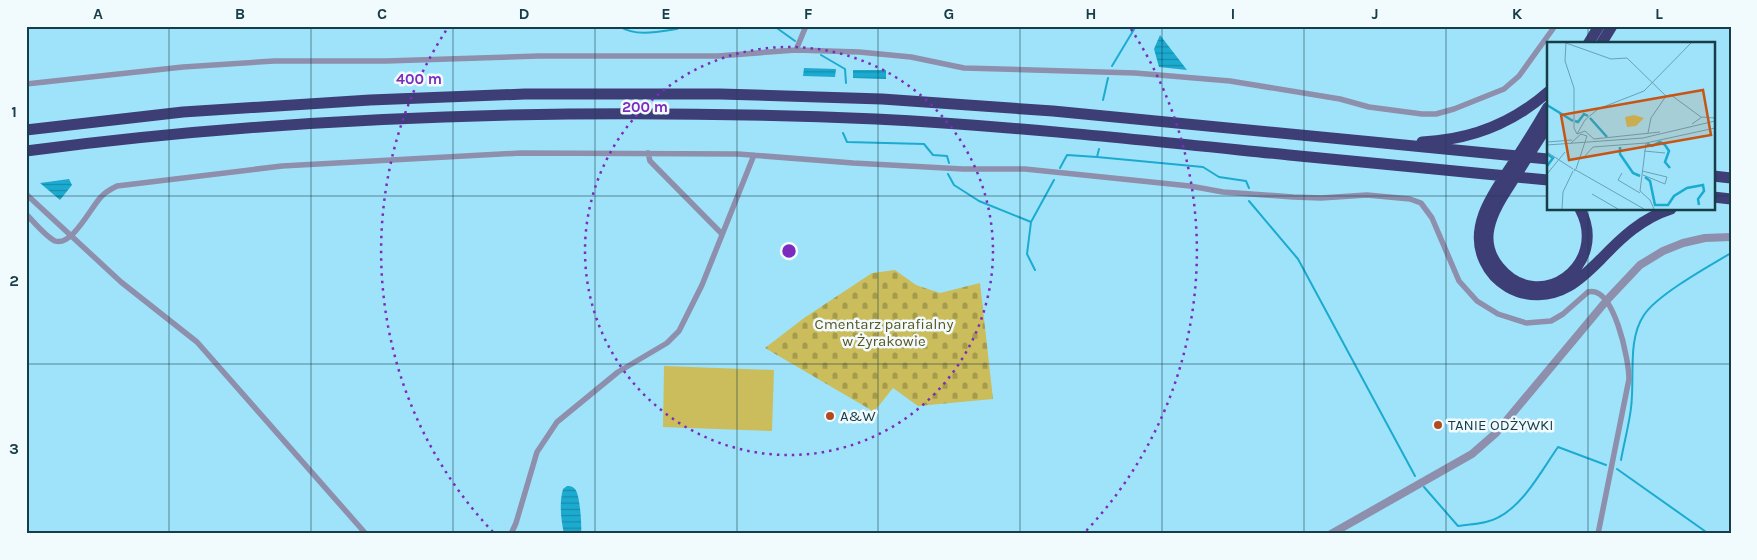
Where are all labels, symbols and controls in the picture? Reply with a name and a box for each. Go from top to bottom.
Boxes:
text: A [93,4,103,23]
text: B [235,4,245,23]
text: C [377,4,387,23]
text: D [519,4,530,23]
text: E [661,4,671,23]
text: F [804,4,813,23]
text: G [944,4,954,23]
text: H [1085,4,1097,23]
text: I [1231,4,1235,23]
text: J [1371,4,1379,23]
text: K [1512,4,1523,23]
text: L [1655,4,1663,23]
inset map [1547,42,1714,210]
text: 400 m [396,70,442,88]
text: 200 m [622,98,668,116]
text: 1 [11,102,17,121]
centre of rings [780,242,798,260]
text: 2 [9,271,19,290]
park label: Cmentarz parafialny w Żyrakowie [815,315,953,350]
place label: A&W [840,407,876,425]
marker: A&W [824,410,836,422]
place label: TANIE ODŻYWKI [1448,416,1553,434]
marker: TANIE ODŻYWKI [1432,419,1444,431]
text: 3 [9,439,19,458]

